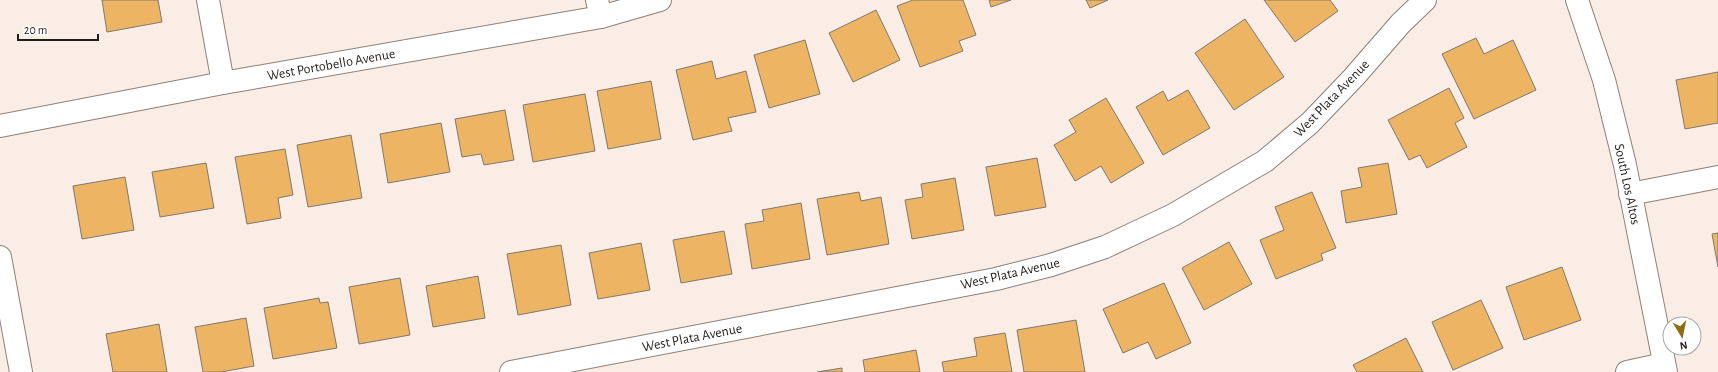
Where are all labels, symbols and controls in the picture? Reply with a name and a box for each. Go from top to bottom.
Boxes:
scale bar [18,16,98,42]
text: 20 m [24,24,47,36]
street label: West Portobello Avenue [266,47,396,83]
street label: West Plata Avenue [1291,57,1372,140]
street label: South Los Altos [1612,143,1642,226]
street label: West Plata Avenue [959,256,1061,292]
north arrow [1662,316,1702,356]
street label: West Plata Avenue [641,321,743,355]
text: N [1679,339,1688,351]

